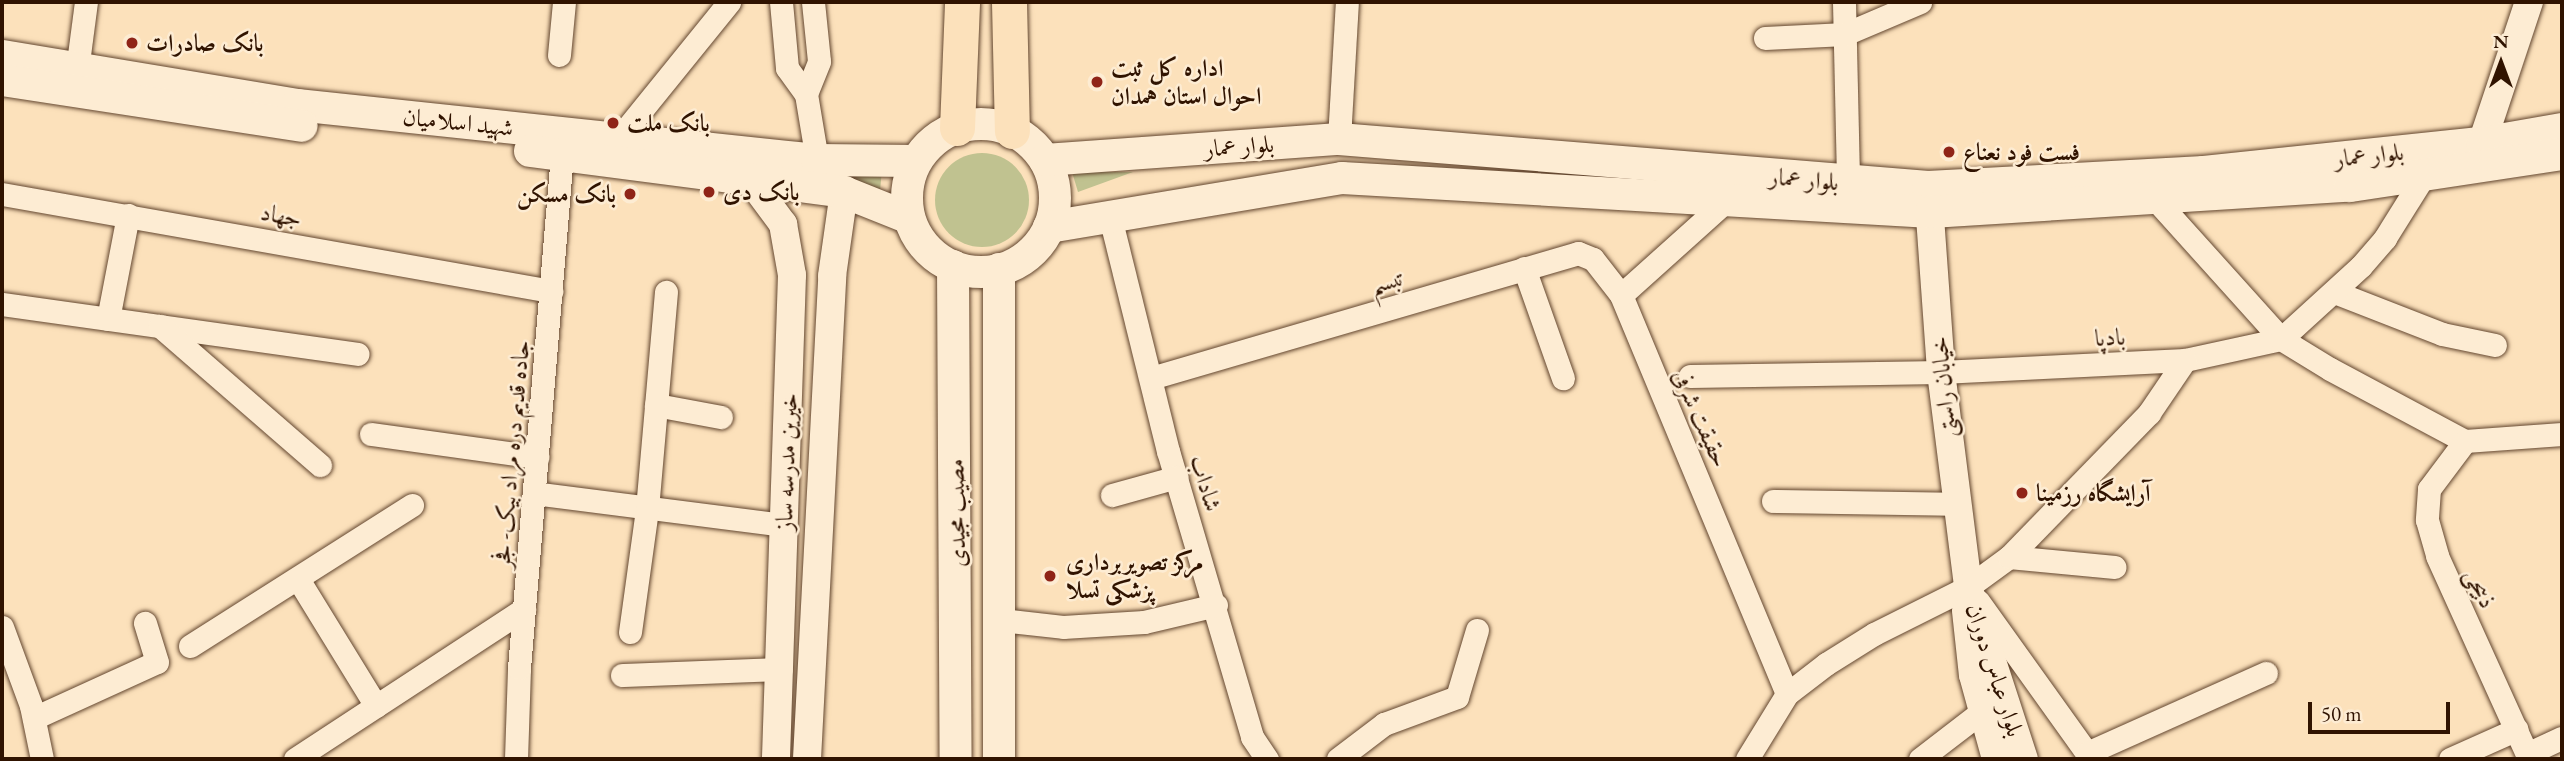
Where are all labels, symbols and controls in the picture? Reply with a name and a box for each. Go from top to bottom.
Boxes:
north arrow [2466,28,2536,98]
place label: بانک صادرات [146,29,264,57]
text: N [2493,29,2509,54]
marker: بانک صادرات [124,35,140,51]
place label: اداره کل ثبت احوال استان همدان [1111,54,1261,110]
marker: اداره کل ثبت احوال استان همدان [1089,74,1105,90]
street label: شهید اسلامیان [401,102,515,142]
place label: بانک ملت [627,109,710,137]
marker: بانک ملت [605,115,621,131]
street label: بلوار عمار [1203,129,1275,163]
street label: بلوار عمار [2333,137,2405,173]
place label: فست فود نعناع [1963,138,2080,166]
marker: فست فود نعناع [1941,144,1957,160]
street label: بلوار عمار [1768,162,1840,196]
place label: بانک دی [723,178,800,206]
place label: بانک مسکن [517,180,616,208]
marker: بانک دی [701,184,717,200]
marker: بانک مسکن [622,186,638,202]
street label: جهاد [258,197,304,233]
street label: تبسم [1366,262,1408,300]
street label: بادپا [2094,322,2126,352]
street label: خیابان راستی [1924,335,1962,439]
street label: جاده قدیم دره مراد بیک- فجر [487,339,535,569]
street label: حقیقت شرفی [1667,364,1735,472]
street label: خیرین مدرسه ساز [769,393,803,531]
street label: شاداب [1184,451,1228,515]
street label: مصیب مجیدی [941,458,971,568]
place label: آرایشگاه رزمینا [2036,479,2150,507]
marker: آرایشگاه رزمینا [2014,485,2030,501]
place label: مرکز تصویربرداری پزشکی تسلا [1066,548,1203,604]
street label: ذبیحی [2459,563,2503,613]
marker: مرکز تصویربرداری پزشکی تسلا [1040,566,1060,586]
street label: بلوار عباس دوران [1960,600,2030,740]
scale bar [2312,688,2454,732]
text: 50 m [2321,700,2362,727]

